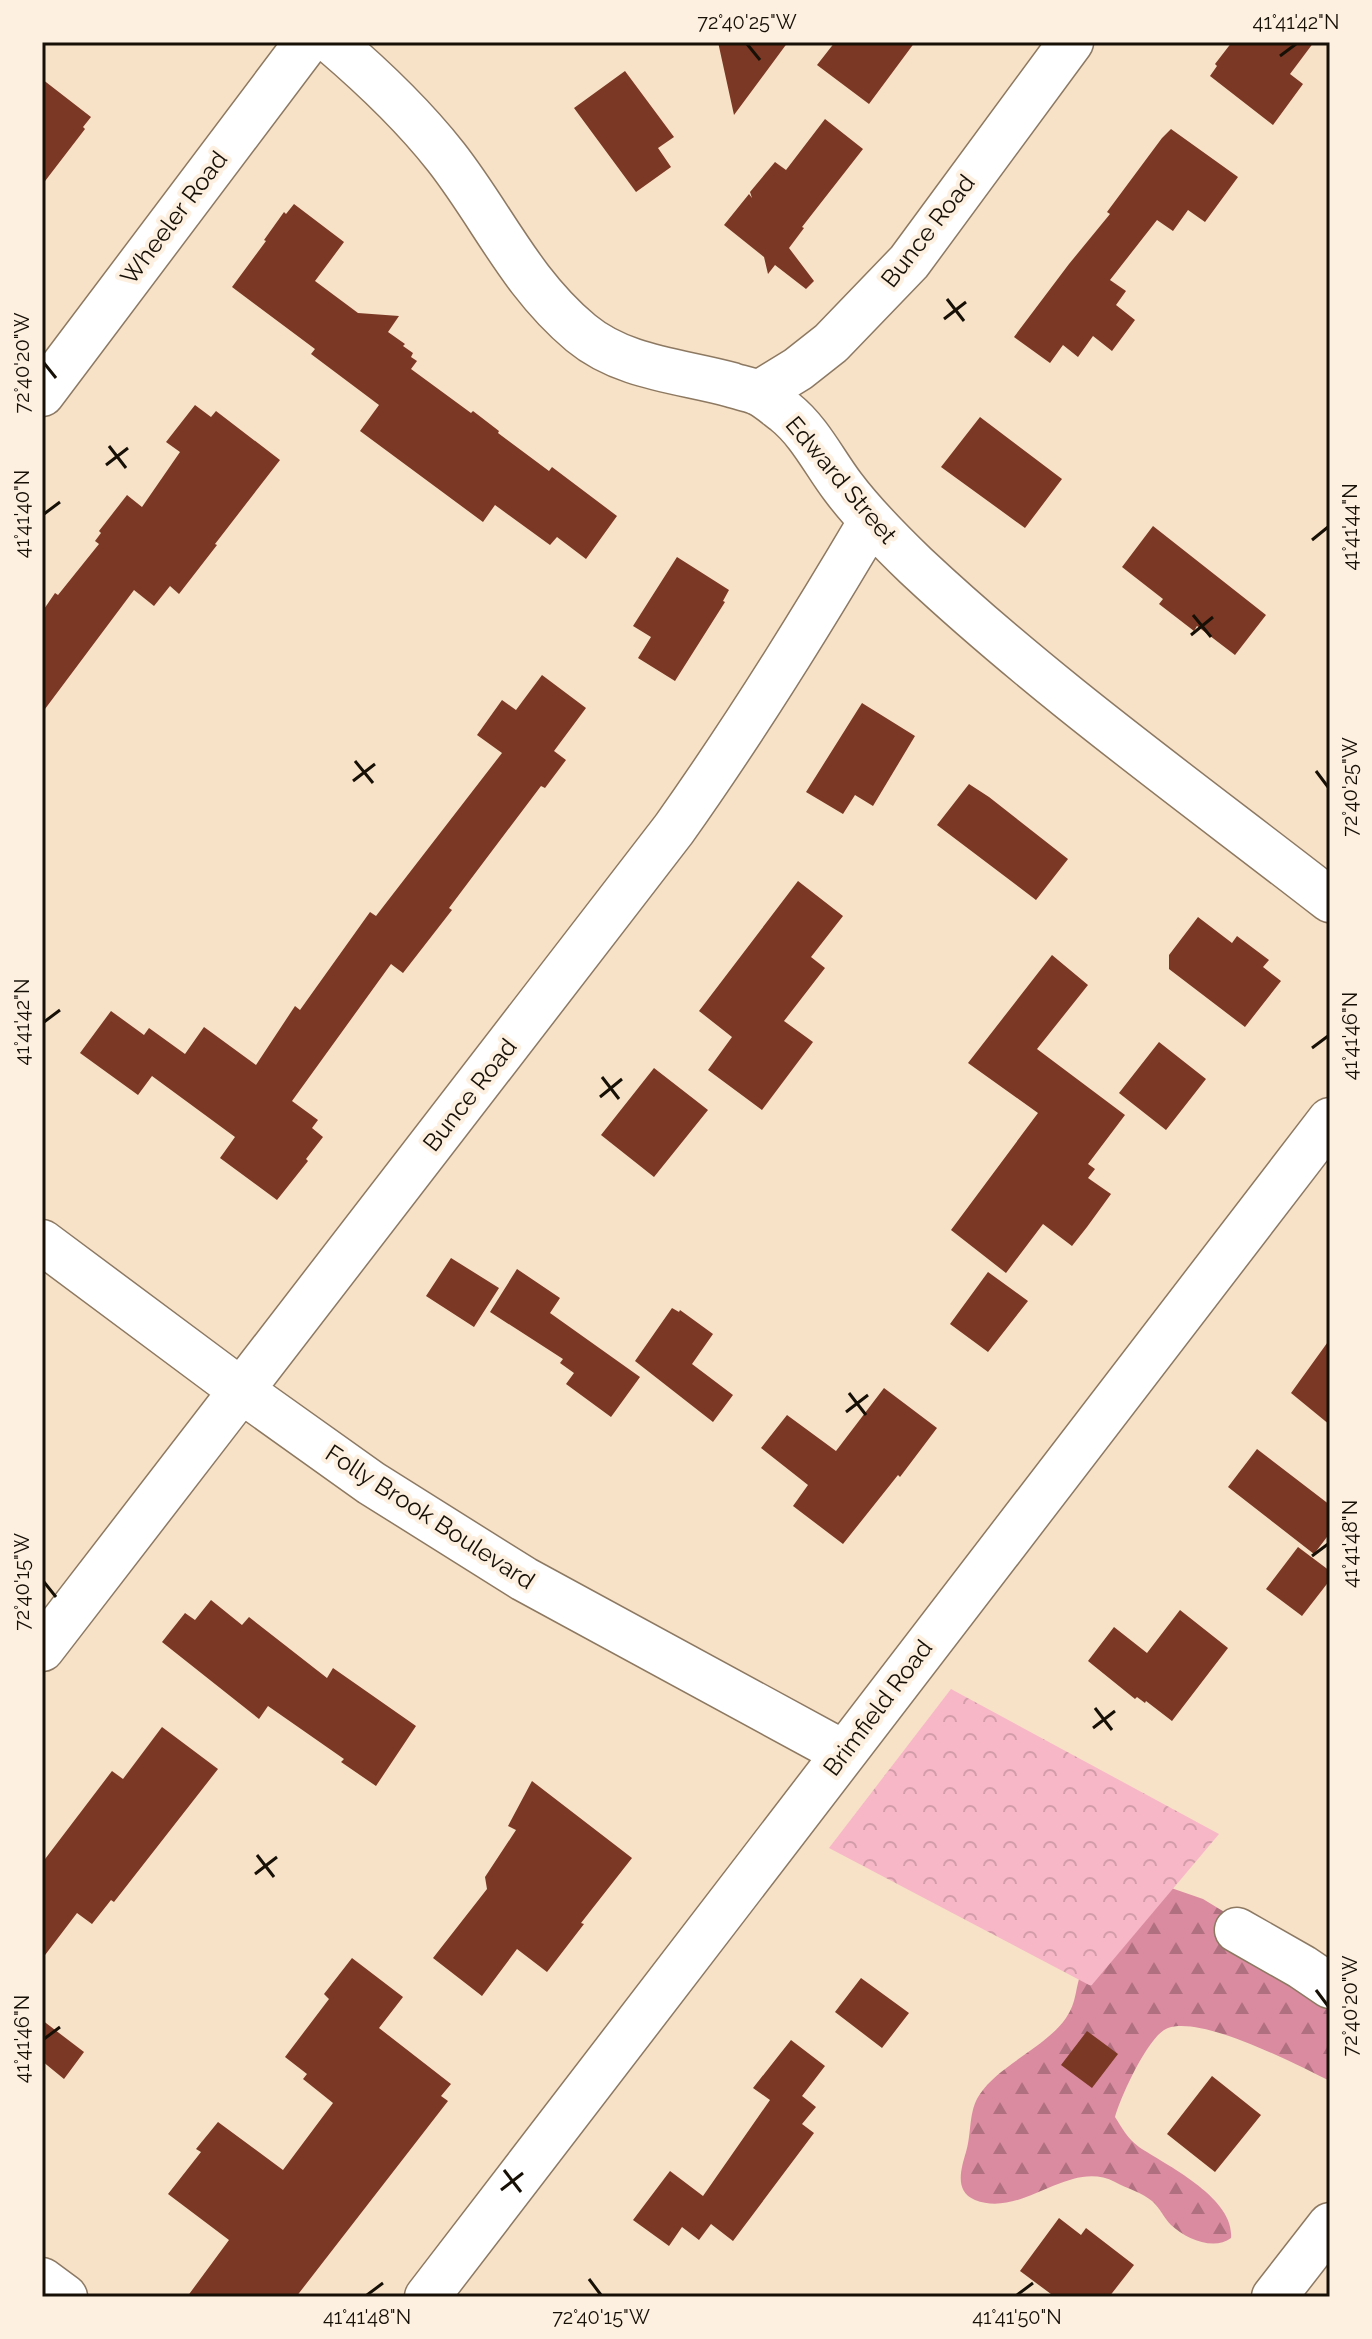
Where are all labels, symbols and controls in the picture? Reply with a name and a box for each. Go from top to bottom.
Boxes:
text: 72°40'25"W [697,10,797,34]
text: 41°41'42"N [1253,10,1339,34]
street label: Wheeler Road [114,145,233,290]
street label: Bunce Road [875,169,981,293]
text: 72°40'20"W [10,313,34,413]
street label: Edward Street [780,410,903,549]
text: 41°41'40"N [10,470,34,558]
text: 41°41'44"N [1338,483,1362,571]
text: 72°40'25"W [1338,737,1362,837]
text: 41°41'42"N [10,979,34,1065]
text: 41°41'46"N [1338,992,1362,1080]
street label: Bunce Road [417,1033,523,1157]
street label: Folly Brook Boulevard [320,1438,540,1595]
text: 41°41'48"N [1338,1500,1362,1588]
text: 72°40'15"W [10,1533,34,1631]
street label: Brimfield Road [817,1634,938,1781]
text: 72°40'20"W [1338,1956,1362,2056]
text: 41°41'46"N [10,1995,34,2083]
text: 41°41'48"N [323,2305,411,2329]
text: 72°40'15"W [552,2305,650,2329]
text: 41°41'50"N [972,2305,1062,2329]

